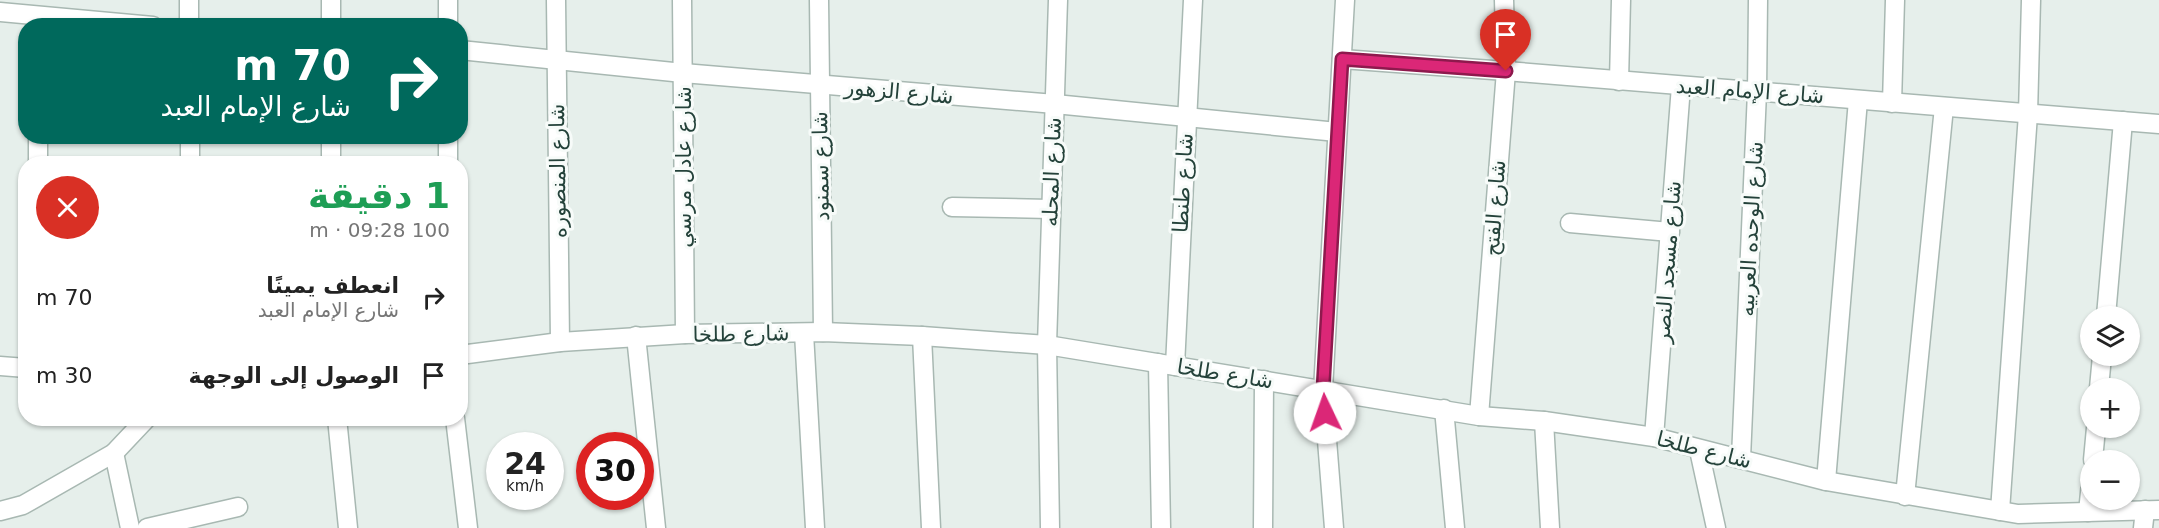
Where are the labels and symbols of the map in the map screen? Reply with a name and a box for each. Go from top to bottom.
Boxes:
pin [1480,9,1531,71]
street label: شارع الإمام العبد [1675,74,1825,108]
street label: شارع الزهور [843,75,954,109]
street label: شارع عادل مرسي [672,86,696,248]
street label: شارع المنصوره [545,104,571,238]
street label: شارع سمنود [808,111,834,221]
street label: شارع المحله [1038,117,1066,227]
street label: شارع طنطا [1168,132,1198,234]
street label: شارع الوحده العربيه [1734,141,1768,317]
street label: شارع الفتح [1480,159,1510,257]
street label: شارع مسجد النصر [1650,180,1686,345]
street label: شارع طلخا [692,321,790,347]
street label: شارع طلخا [1175,355,1275,393]
position arrow [1293,381,1357,445]
street label: شارع طلخا [1654,427,1754,473]
speed limit sign: 30 [576,432,654,510]

